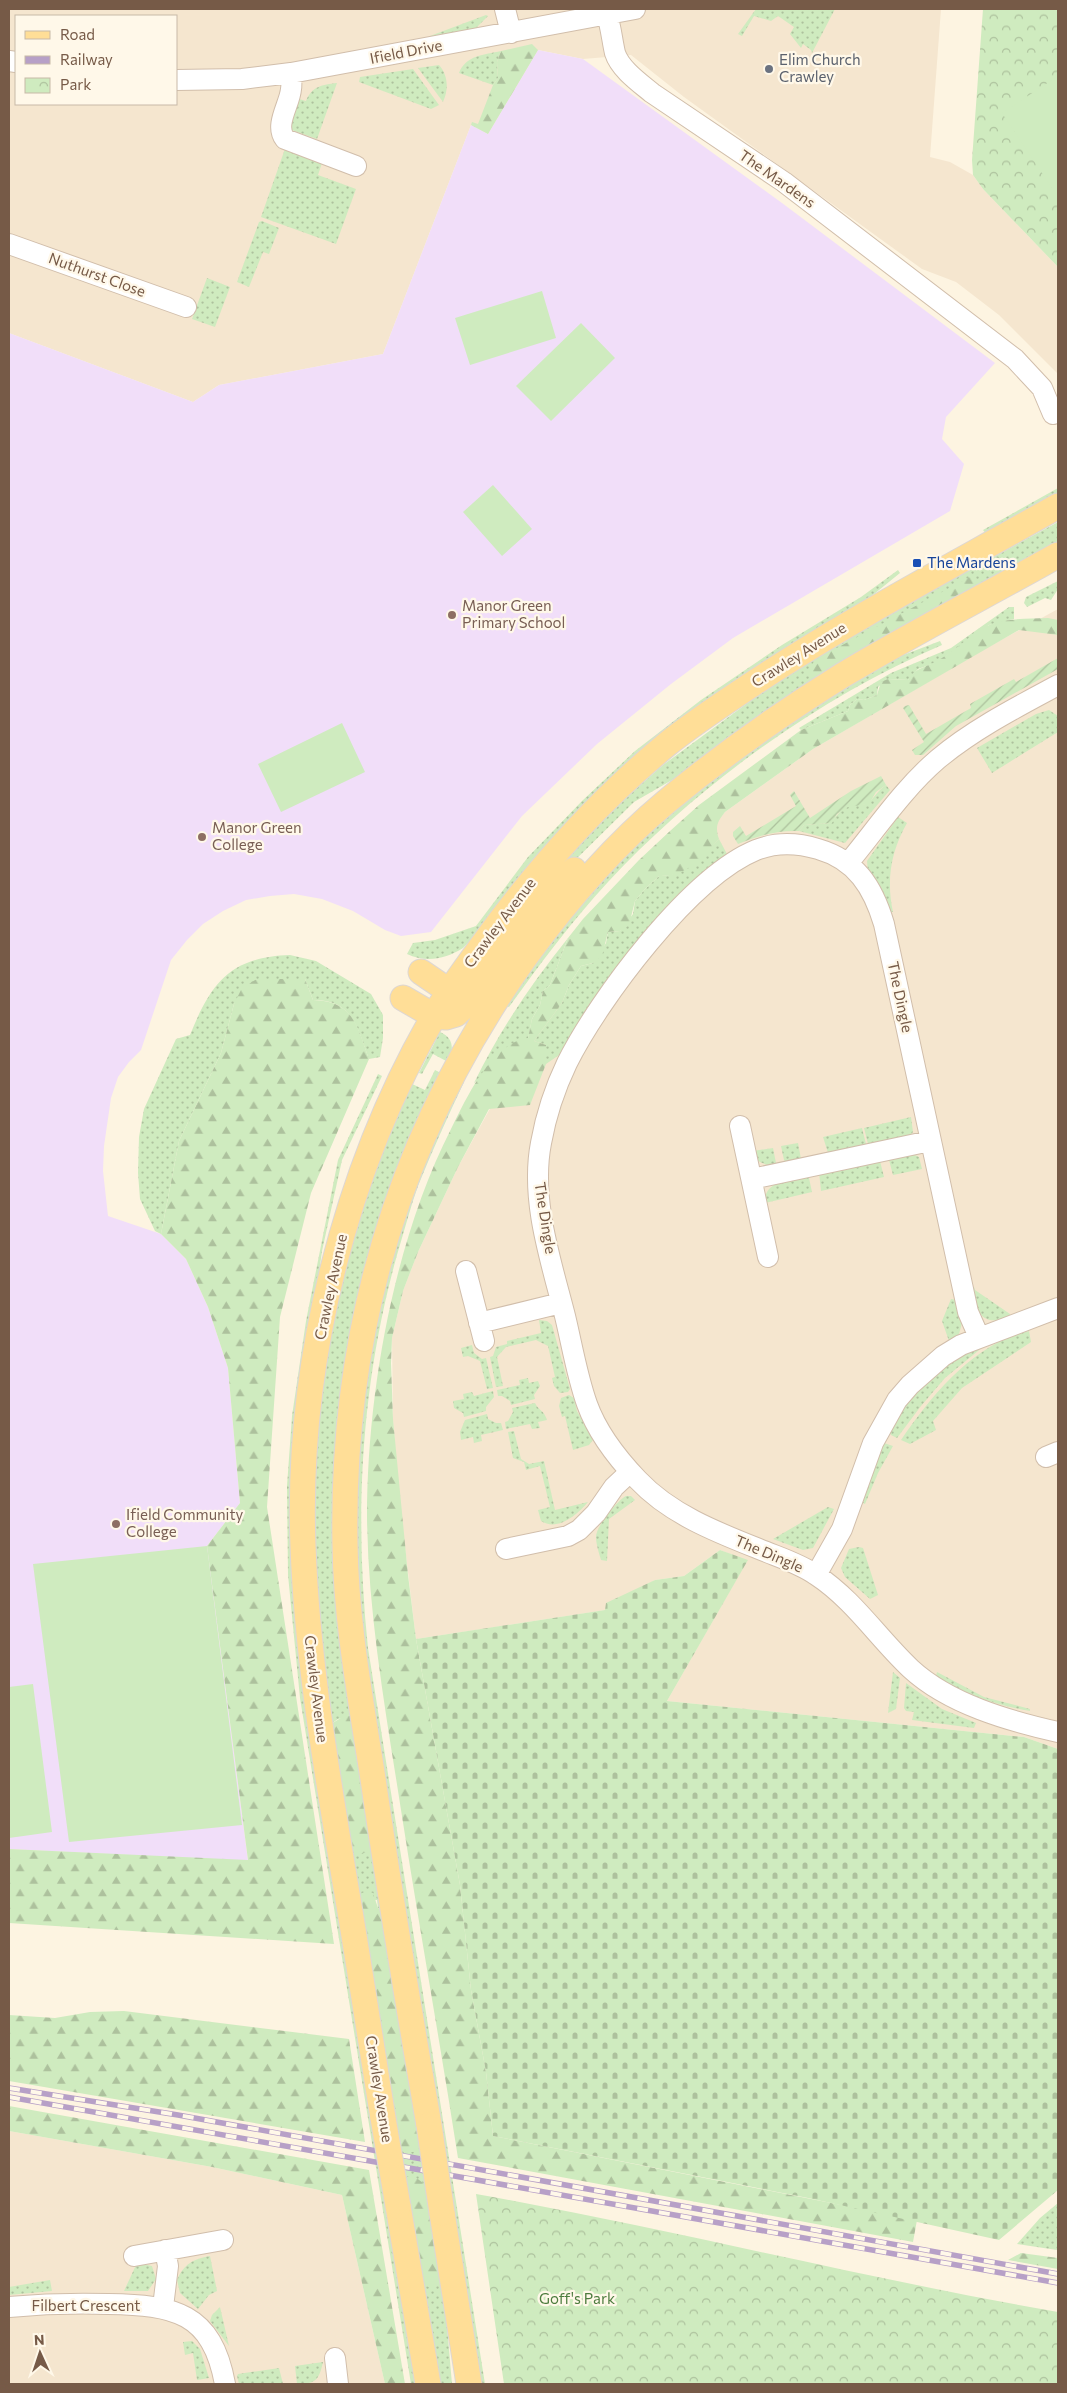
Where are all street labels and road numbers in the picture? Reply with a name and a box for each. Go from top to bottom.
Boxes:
street label: Ifield Drive [368,35,444,67]
street label: The Mardens [736,145,819,211]
street label: Nuthurst Close [46,248,148,300]
street label: Crawley Avenue [748,618,849,690]
street label: Crawley Avenue [460,874,539,971]
street label: The Dingle [885,960,917,1034]
street label: The Dingle [531,1181,561,1255]
street label: Crawley Avenue [310,1232,350,1341]
street label: The Dingle [733,1531,806,1576]
street label: Crawley Avenue [301,1634,333,1744]
street label: Crawley Avenue [363,2034,397,2144]
street label: Filbert Crescent [32,2296,140,2314]

